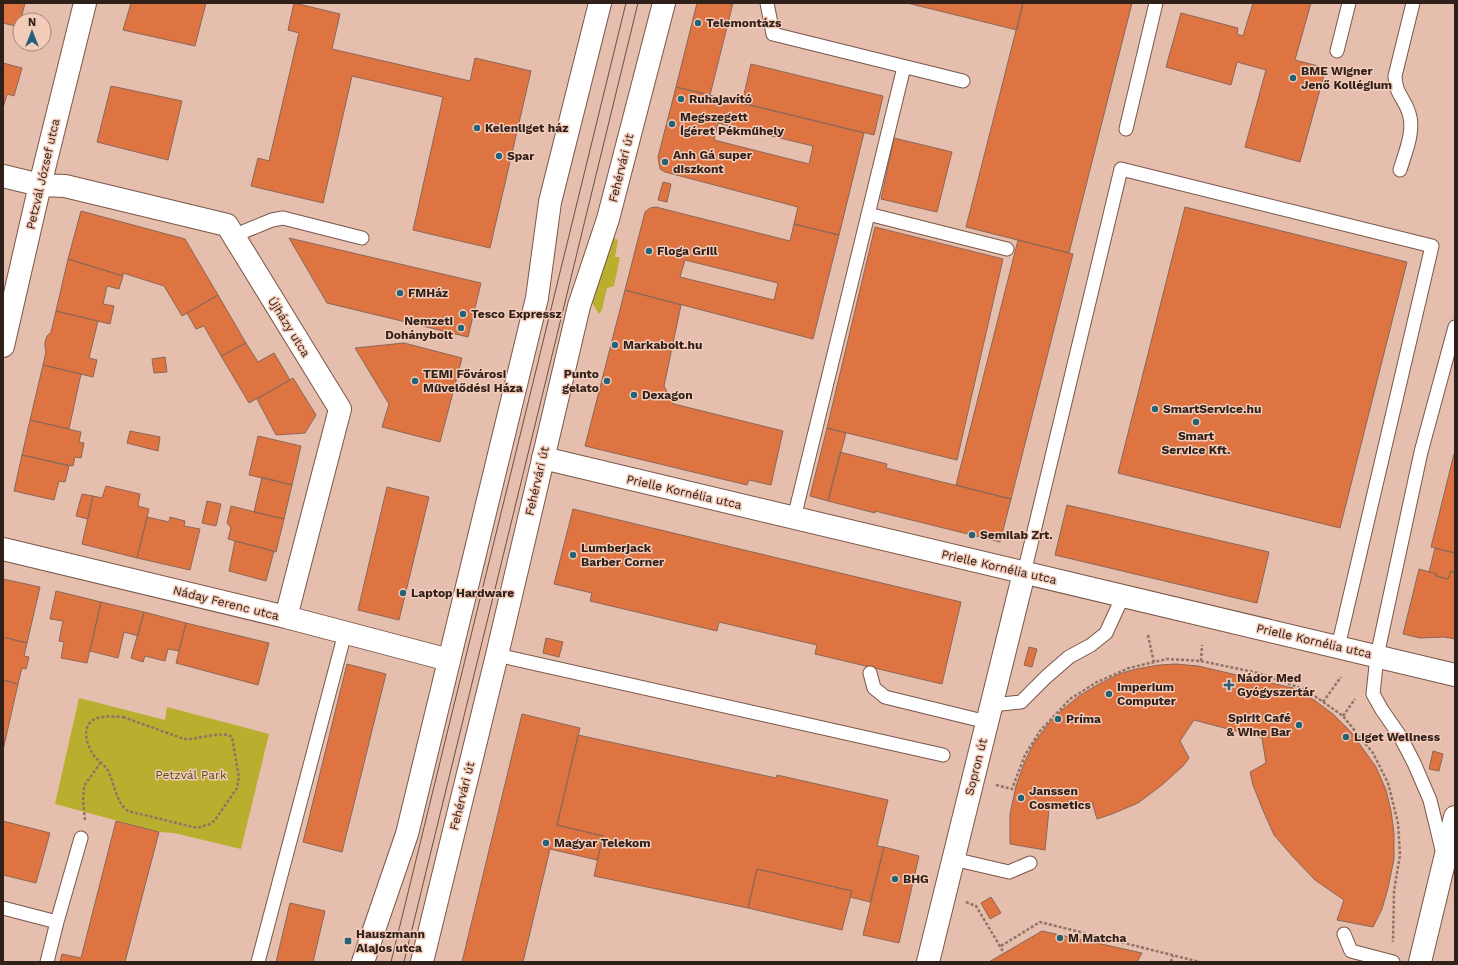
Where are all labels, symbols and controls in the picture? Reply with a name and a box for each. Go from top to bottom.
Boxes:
north arrow [12,12,52,52]
text: N [28,16,36,29]
place label: Telemontázs [706,16,782,30]
marker: Telemontázs [693,18,703,28]
place label: BME Wigner Jenő Kollégium [1301,64,1392,92]
marker: BME Wigner Jenő Kollégium [1288,73,1298,83]
place label: Ruhajavító [689,92,752,106]
marker: Ruhajavító [676,94,686,104]
place label: Megszegett Ígéret Pékműhely [680,110,784,138]
street label: Petzvál József utca [23,117,63,231]
marker: Megszegett Ígéret Pékműhely [667,119,677,129]
place label: Kelenliget ház [485,121,568,135]
marker: Kelenliget ház [472,123,482,133]
street label: Fehérvári út [606,132,636,204]
place label: Anh Gá super diszkont [673,148,753,176]
place label: Spar [507,149,535,163]
marker: Spar [494,151,504,161]
marker: Anh Gá super diszkont [660,157,670,167]
place label: Floga Grill [657,244,718,258]
marker: Floga Grill [644,246,654,256]
place label: FMHáz [408,286,448,300]
marker: FMHáz [395,288,405,298]
street label: Újházy utca [265,294,313,360]
place label: Tesco Expressz [471,307,562,321]
marker: Tesco Expressz [458,309,468,319]
place label: Nemzeti Dohánybolt [385,314,454,342]
marker: Nemzeti Dohánybolt [456,323,466,333]
place label: Markabolt.hu [623,338,702,352]
marker: Markabolt.hu [610,340,620,350]
place label: TEMI Fővárosi Művelődési Háza [423,367,523,395]
place label: Punto gelato [562,367,599,395]
marker: TEMI Fővárosi Művelődési Háza [410,376,420,386]
marker: Punto gelato [602,376,612,386]
place label: Dexagon [642,388,693,402]
marker: Dexagon [629,390,639,400]
place label: SmartService.hu [1163,402,1261,416]
marker: SmartService.hu [1150,404,1160,414]
marker: Smart Service Kft. [1191,417,1201,427]
place label: Smart Service Kft. [1162,429,1230,457]
street label: Fehérvári út [522,445,552,517]
street label: Prielle Kornélia utca [625,472,743,512]
place label: Semilab Zrt. [980,528,1053,542]
marker: Semilab Zrt. [967,530,977,540]
place label: Lumberjack Barber Corner [581,541,665,569]
street label: Prielle Kornélia utca [940,547,1058,587]
marker: Lumberjack Barber Corner [568,550,578,560]
street label: Náday Ferenc utca [171,583,281,623]
place label: Laptop Hardware [411,586,514,600]
marker: Laptop Hardware [398,588,408,598]
street label: Prielle Kornélia utca [1255,621,1373,661]
place label: Nádor Med Gyógyszertár [1237,671,1316,699]
place label: Imperium Computer [1117,680,1177,708]
marker: Nádor Med Gyógyszertár [1224,680,1234,690]
marker: Imperium Computer [1104,689,1114,699]
place label: Spirit Café & Wine Bar [1226,711,1292,739]
place label: Príma [1066,712,1101,726]
marker: Príma [1053,714,1063,724]
marker: Spirit Café & Wine Bar [1294,720,1304,730]
place label: Liget Wellness [1354,730,1441,744]
marker: Liget Wellness [1341,732,1351,742]
street label: Sopron út [962,737,990,797]
street label: Fehérvári út [447,760,477,832]
park label: Petzvál Park [155,768,227,782]
place label: Janssen Cosmetics [1029,784,1091,812]
marker: Janssen Cosmetics [1016,793,1026,803]
place label: Magyar Telekom [554,836,651,850]
marker: Magyar Telekom [541,838,551,848]
place label: BHG [903,872,929,886]
marker: BHG [890,874,900,884]
place label: Hauszmann Alajos utca [356,927,425,955]
place label: M Matcha [1068,931,1126,945]
marker: M Matcha [1055,933,1065,943]
marker: Hauszmann Alajos utca [343,936,353,946]

